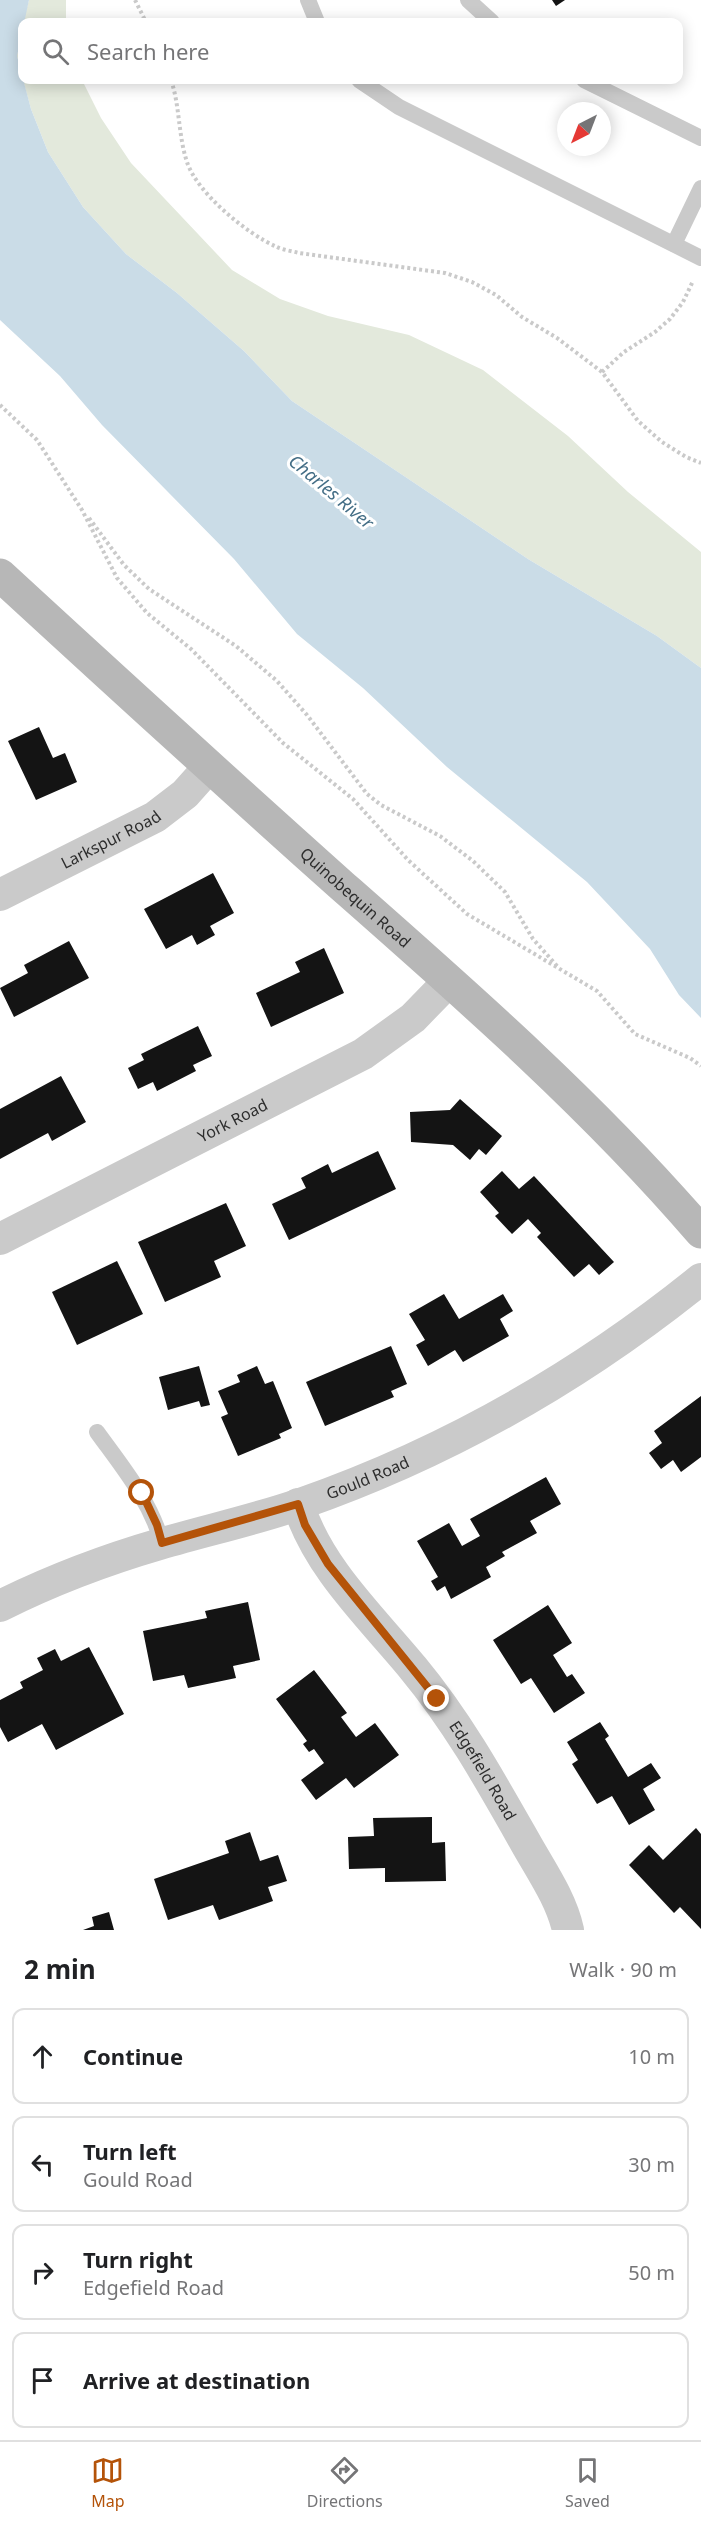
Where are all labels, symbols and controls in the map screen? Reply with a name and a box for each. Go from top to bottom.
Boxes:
search box [18,18,683,84]
icon: search [39,35,72,68]
text: Search here [87,36,209,66]
north arrow [557,102,611,156]
water label: Charles River [284,449,380,534]
street label: Larkspur Road [57,805,166,874]
street label: Quinobequin Road [295,842,416,953]
street label: York Road [194,1093,271,1147]
street label: Gould Road [323,1451,413,1505]
route start [128,1479,154,1505]
route end [423,1685,449,1711]
street label: Edgefield Road [444,1716,522,1824]
text: 2 min [24,1951,96,1987]
text: Walk · 90 m [569,1956,677,1983]
icon: ahead [26,2040,59,2073]
text: Continue [83,2041,183,2071]
text: 10 m [628,2043,675,2070]
text: Turn left [83,2136,177,2166]
icon: left [26,2148,59,2181]
text: 30 m [628,2151,675,2178]
text: Gould Road [83,2166,193,2193]
text: Turn right [83,2244,193,2274]
icon: right [26,2256,59,2289]
text: 50 m [628,2259,675,2286]
text: Edgefield Road [83,2274,224,2301]
icon: arrive [26,2364,59,2397]
text: Arrive at destination [83,2365,310,2395]
tab: Map [91,2454,124,2512]
tab: Directions [307,2454,383,2512]
tab: Saved [565,2454,610,2512]

